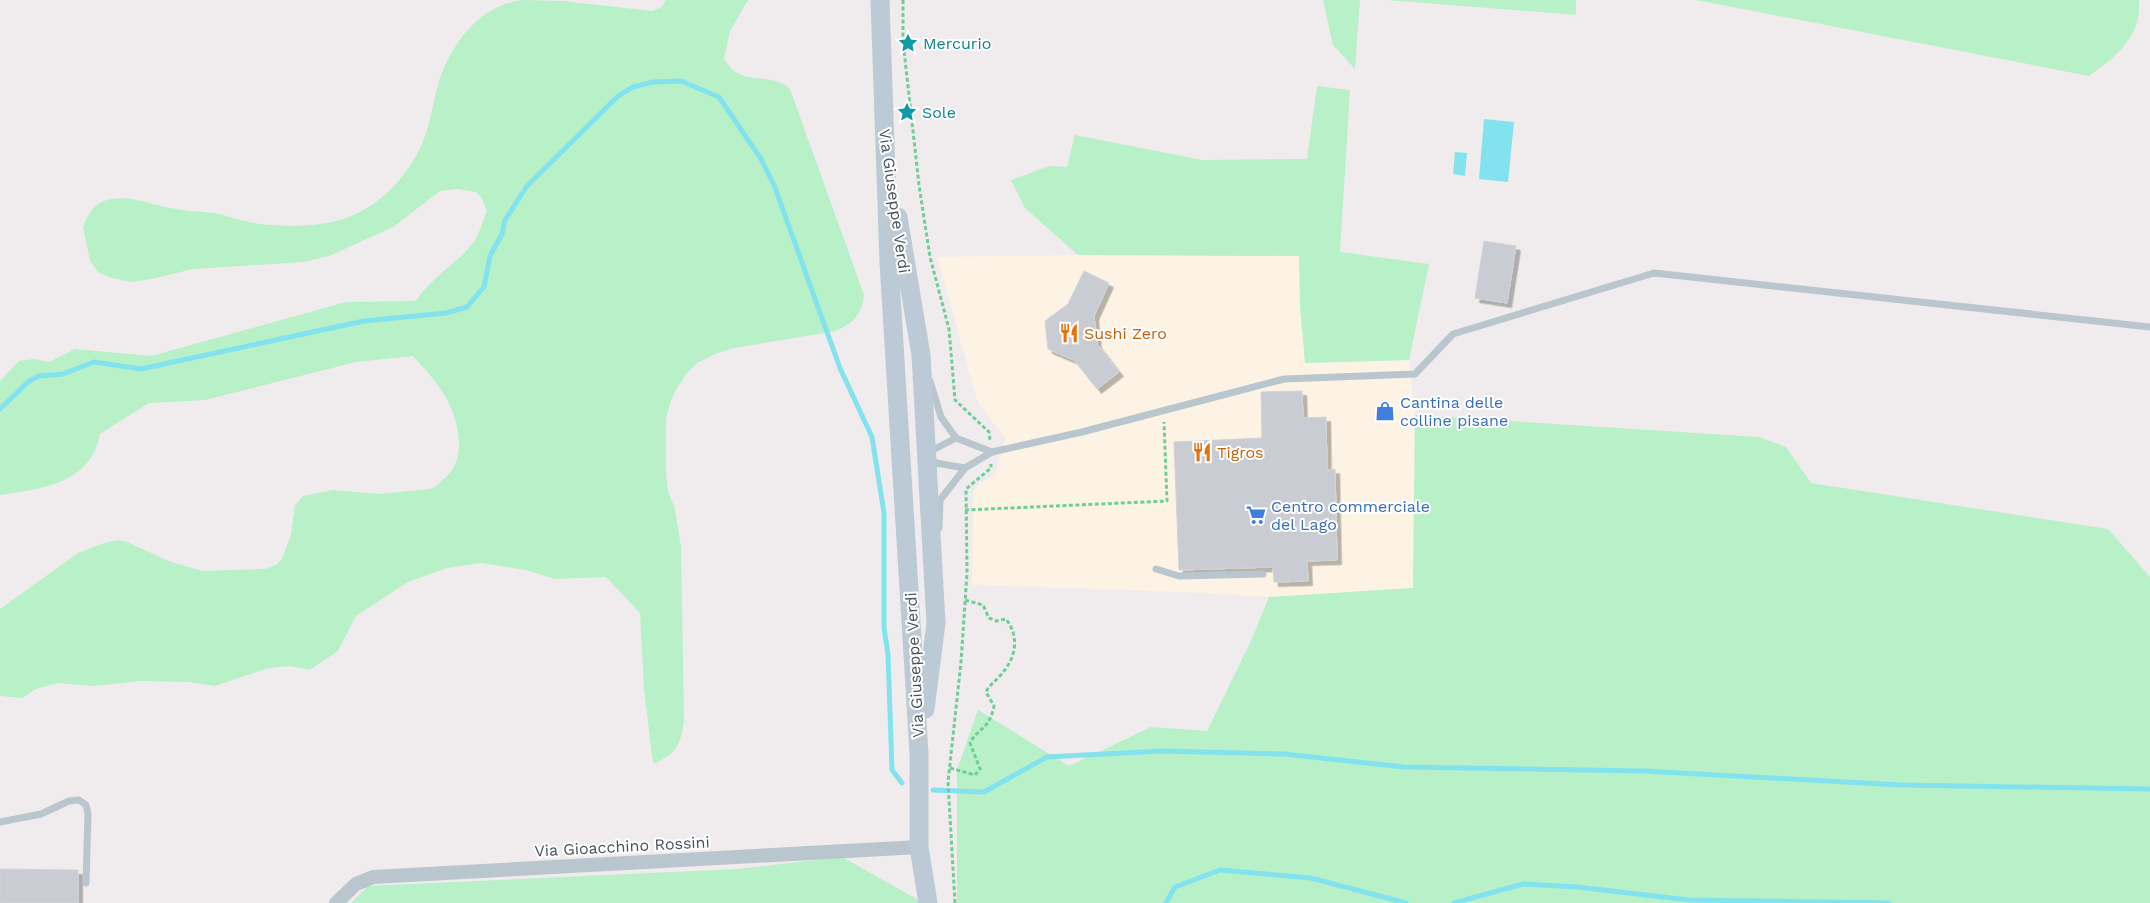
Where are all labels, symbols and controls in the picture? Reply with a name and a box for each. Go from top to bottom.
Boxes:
place icon: Mercurio [897,32,919,54]
place label: Mercurio [923,34,991,53]
place icon: Sole [896,101,918,123]
place label: Sole [922,103,956,122]
street label: Via Giuseppe Verdi [875,128,914,275]
restaurant icon: Sushi Zero [1058,322,1080,344]
place label: Sushi Zero [1084,324,1167,343]
place label: Cantina delle colline pisane [1400,393,1508,430]
shop icon: Cantina delle colline pisane [1374,400,1396,422]
restaurant icon: Tigros [1191,441,1213,463]
place label: Tigros [1217,443,1263,462]
place label: Centro commerciale del Lago [1271,497,1430,534]
supermarket icon: Centro commerciale del Lago [1245,504,1267,526]
street label: Via Giuseppe Verdi [901,592,928,738]
street label: Via Gioacchino Rossini [534,832,710,861]

